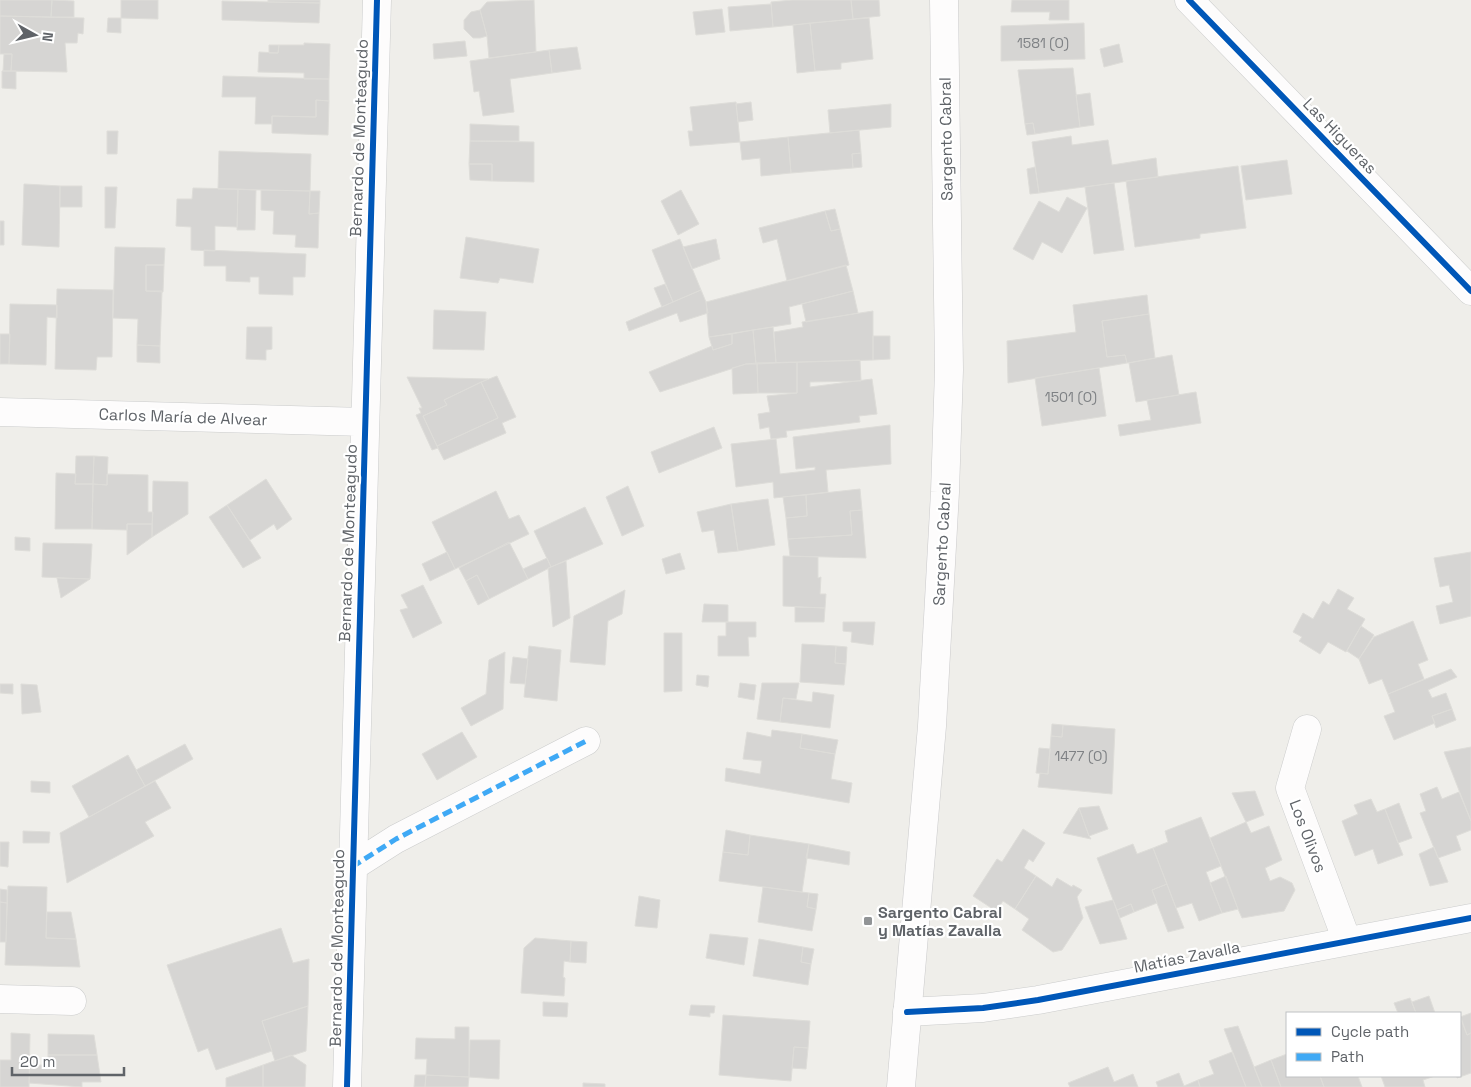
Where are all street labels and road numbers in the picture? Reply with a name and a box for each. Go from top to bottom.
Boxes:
street label: Bernardo de Monteagudo [345,39,373,237]
street label: Sargento Cabral [934,77,958,201]
street label: Las Higueras [1299,94,1381,178]
street label: Carlos María de Alvear [98,404,268,430]
street label: Bernardo de Monteagudo [334,444,362,642]
street label: Sargento Cabral [928,482,956,606]
street label: Los Olivos [1285,797,1331,875]
street label: Bernardo de Monteagudo [325,849,349,1047]
street label: Matías Zavalla [1132,936,1242,978]

